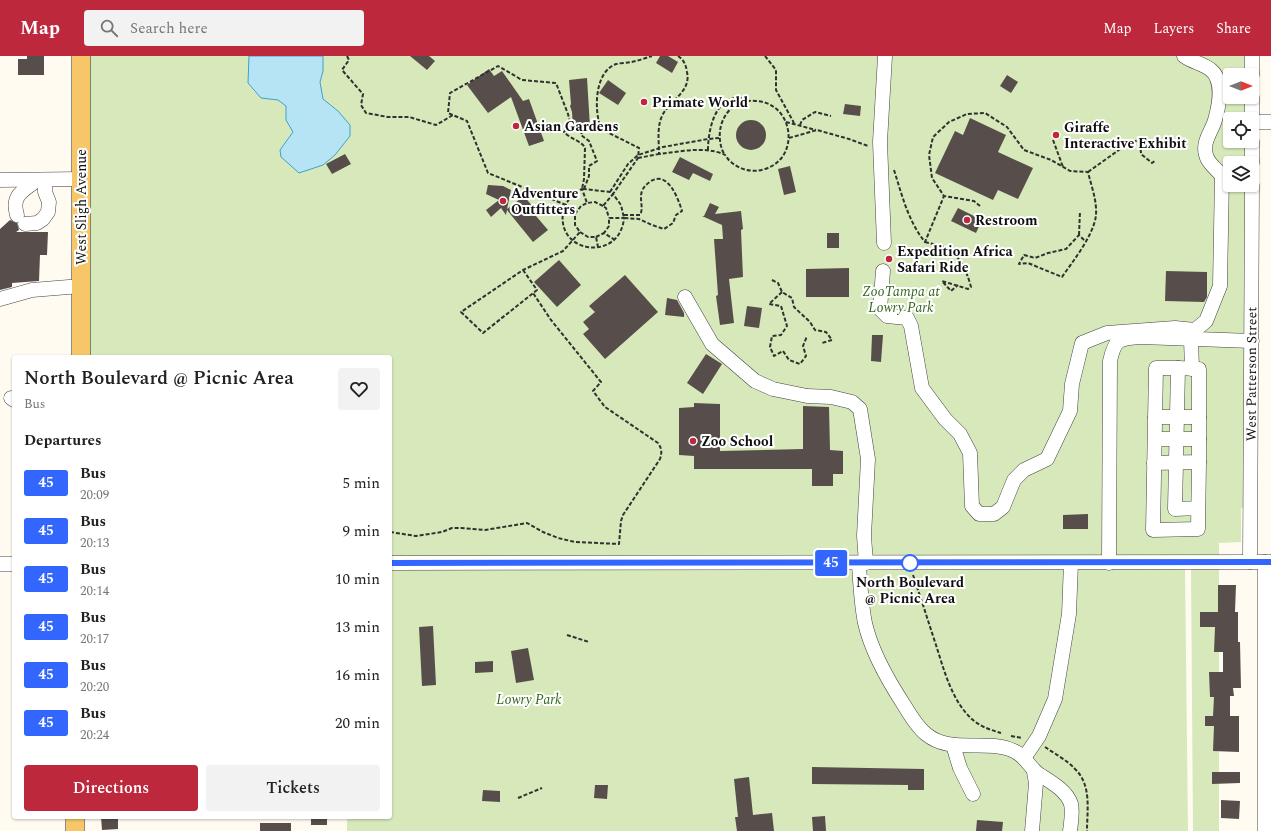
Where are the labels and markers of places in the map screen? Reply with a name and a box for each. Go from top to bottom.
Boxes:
place label: Primate World [652,92,748,113]
marker: Primate World [639,97,649,107]
place label: Asian Gardens [524,116,619,137]
place label: Giraffe Interactive Exhibit [1064,117,1187,154]
marker: Asian Gardens [511,121,521,131]
marker: Giraffe Interactive Exhibit [1051,130,1061,140]
place label: Adventure Outfitters [511,183,579,220]
marker: Adventure Outfitters [498,196,508,206]
place label: Restroom [975,210,1038,231]
marker: Restroom [962,215,972,225]
place label: Expedition Africa Safari Ride [897,241,1014,278]
marker: Expedition Africa Safari Ride [884,254,894,264]
place label: Zoo School [701,431,774,452]
marker: Zoo School [688,436,698,446]
marker: North Boulevard @ Picnic Area [901,554,919,572]
place label: North Boulevard @ Picnic Area [856,572,964,609]

